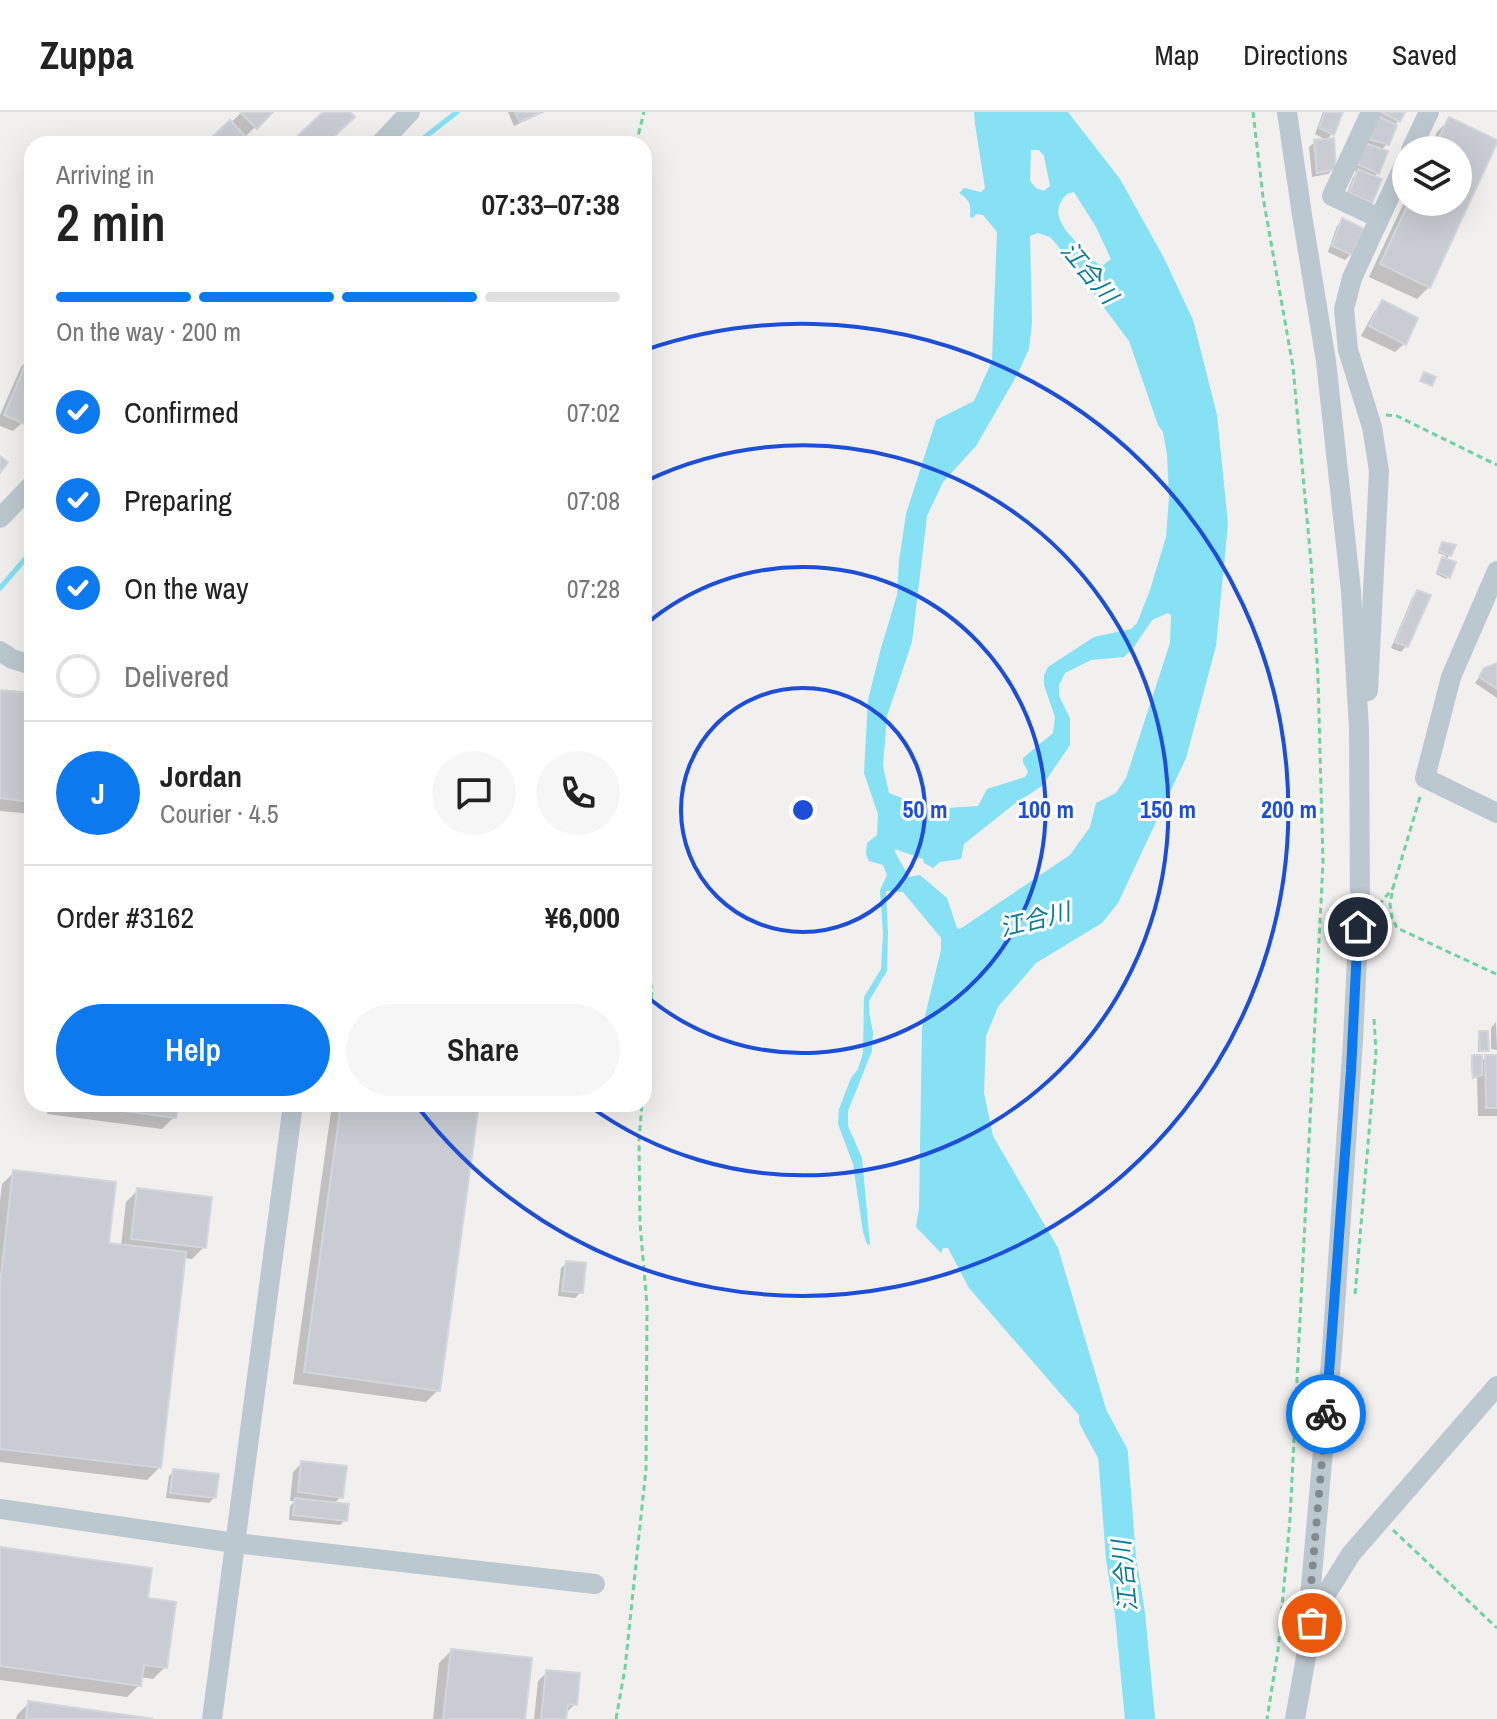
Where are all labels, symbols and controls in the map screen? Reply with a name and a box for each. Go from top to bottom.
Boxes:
text: Zuppa [40,30,133,81]
text: Map [1155,36,1199,74]
text: Directions [1243,36,1348,74]
text: Saved [1392,36,1457,74]
map controls [1392,136,1472,216]
button: layers [1392,136,1472,216]
text: Arriving in [56,157,154,192]
text: 07:33–07:38 [481,184,620,224]
text: 2 min [56,187,166,257]
water label: 江合川 [1054,234,1127,313]
text: On the way · 200 m [56,314,241,349]
icon: check [56,390,100,434]
text: Confirmed [124,392,239,432]
text: 07:02 [567,395,620,430]
icon: check [56,478,100,522]
text: Preparing [124,480,232,520]
text: 07:08 [567,483,620,518]
icon: check [56,566,100,610]
text: On the way [124,568,248,608]
text: 07:28 [567,571,620,606]
text: Delivered [124,656,229,696]
button: chat [432,751,516,835]
button: phone [536,751,620,835]
text: Jordan [160,756,242,796]
text: J [91,773,105,813]
text: 50 m [903,793,947,825]
text: 100 m [1018,793,1074,825]
text: 150 m [1140,793,1196,825]
text: 200 m [1261,793,1317,825]
text: Courier · 4.5 [160,796,279,831]
centre of rings [789,796,817,824]
pin [1324,893,1392,961]
water label: 江合川 [996,894,1076,943]
text: Order #3162 [56,897,194,937]
text: ¥6,000 [545,897,620,937]
icon: home [1336,905,1380,949]
button: Help [56,1004,330,1096]
button: Share [346,1004,620,1096]
courier [1286,1374,1366,1454]
icon: bike [1304,1392,1348,1436]
water label: 江合川 [1104,1536,1144,1614]
pin [1278,1589,1346,1657]
icon: bag [1290,1601,1334,1645]

